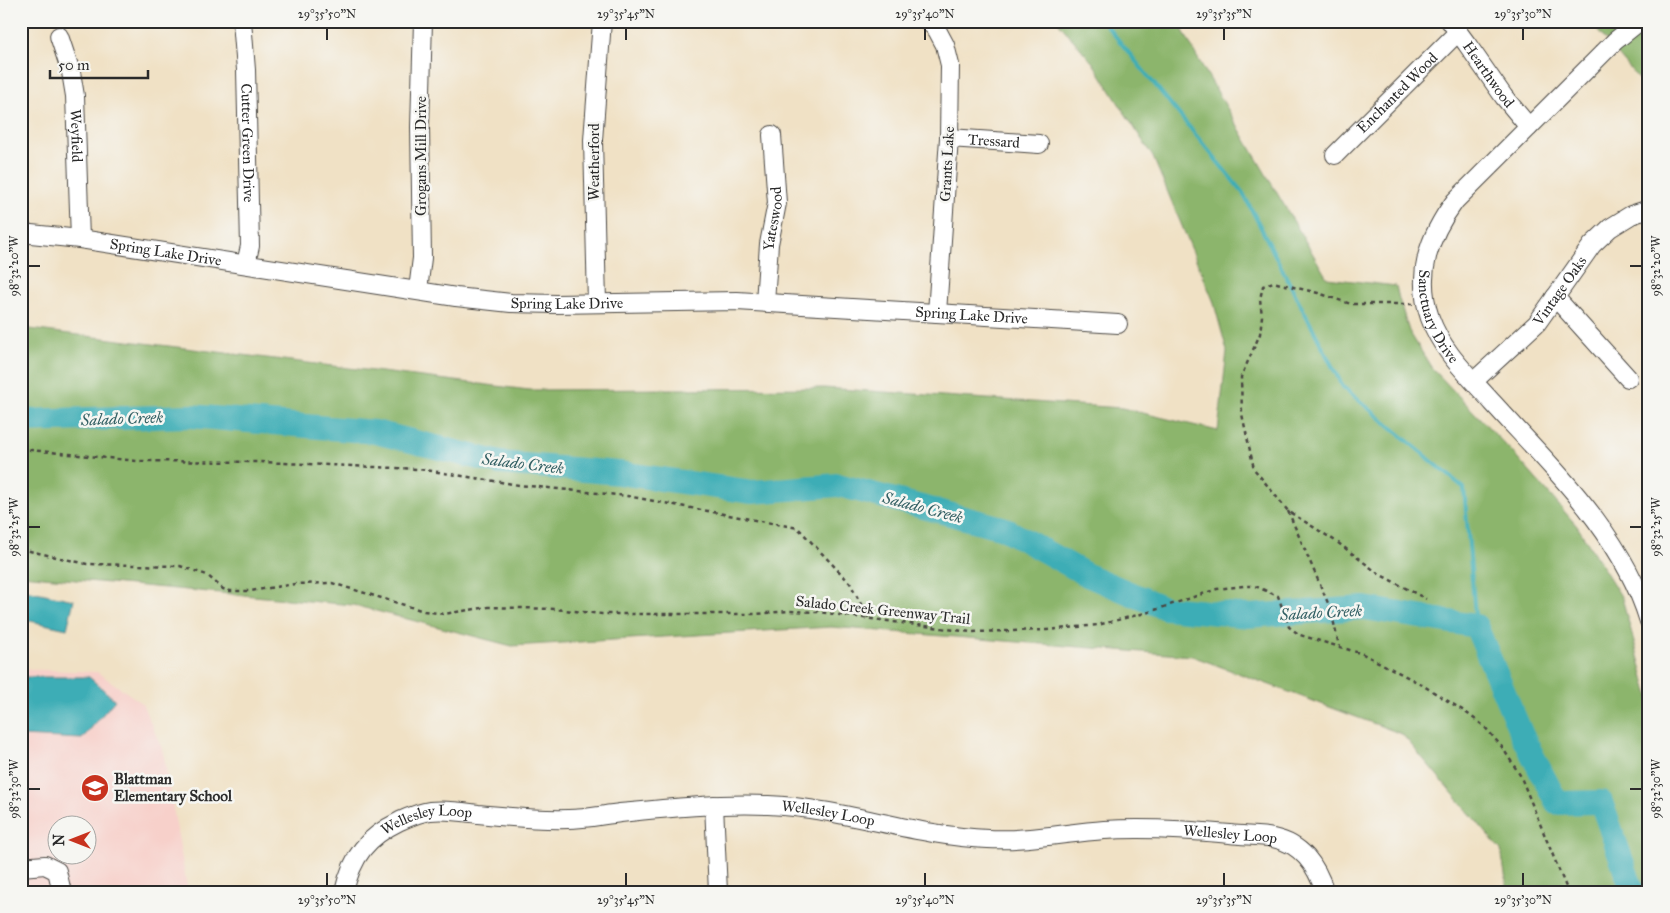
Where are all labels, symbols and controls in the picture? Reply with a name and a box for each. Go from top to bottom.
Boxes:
text: 29°35'50"N [298,7,356,21]
text: 29°35'45"N [597,7,655,21]
text: 29°35'40"N [895,7,955,21]
text: 29°35'35"N [1196,7,1252,21]
text: 29°35'30"N [1494,7,1552,21]
street label: Hearthwood [1459,38,1518,112]
scale bar [50,48,148,80]
street label: Enchanted Wood [1353,48,1442,137]
text: 50 m [58,56,90,74]
street label: Cutter Green Drive [237,83,258,203]
street label: Grogans Mill Drive [412,96,430,216]
street label: Weyfield [66,109,86,163]
street label: Weatherford [585,123,603,201]
street label: Grants Lake [936,126,958,202]
street label: Tressard [967,130,1021,152]
street label: Yateswood [760,186,786,251]
text: 98°32'20"W [7,235,21,296]
street label: Spring Lake Drive [109,235,223,270]
text: 98°32'20"W [1649,235,1663,296]
street label: Vintage Oaks [1528,253,1590,330]
street label: Sanctuary Drive [1415,269,1463,367]
street label: Spring Lake Drive [510,294,623,313]
street label: Spring Lake Drive [915,303,1028,328]
water label: Salado Creek [80,408,164,429]
water label: Salado Creek [480,449,565,478]
water label: Salado Creek [880,487,965,527]
text: 98°32'25"W [7,497,21,557]
text: 98°32'25"W [1649,497,1663,557]
street label: Salado Creek Greenway Trail [795,592,972,628]
water label: Salado Creek [1278,601,1363,624]
text: 98°32'30"W [7,759,21,819]
text: 98°32'30"W [1649,759,1663,819]
place label: Blattman Elementary School [114,770,233,806]
school or university icon: Blattman Elementary School [80,773,110,803]
street label: Wellesley Loop [781,797,876,830]
street label: Wellesley Loop [378,801,473,839]
north arrow [48,816,98,866]
street label: Wellesley Loop [1183,821,1279,848]
text: N [51,834,68,846]
text: 29°35'50"N [298,893,356,907]
text: 29°35'45"N [597,893,655,907]
text: 29°35'40"N [895,893,955,907]
text: 29°35'35"N [1196,893,1252,907]
text: 29°35'30"N [1494,893,1552,907]

